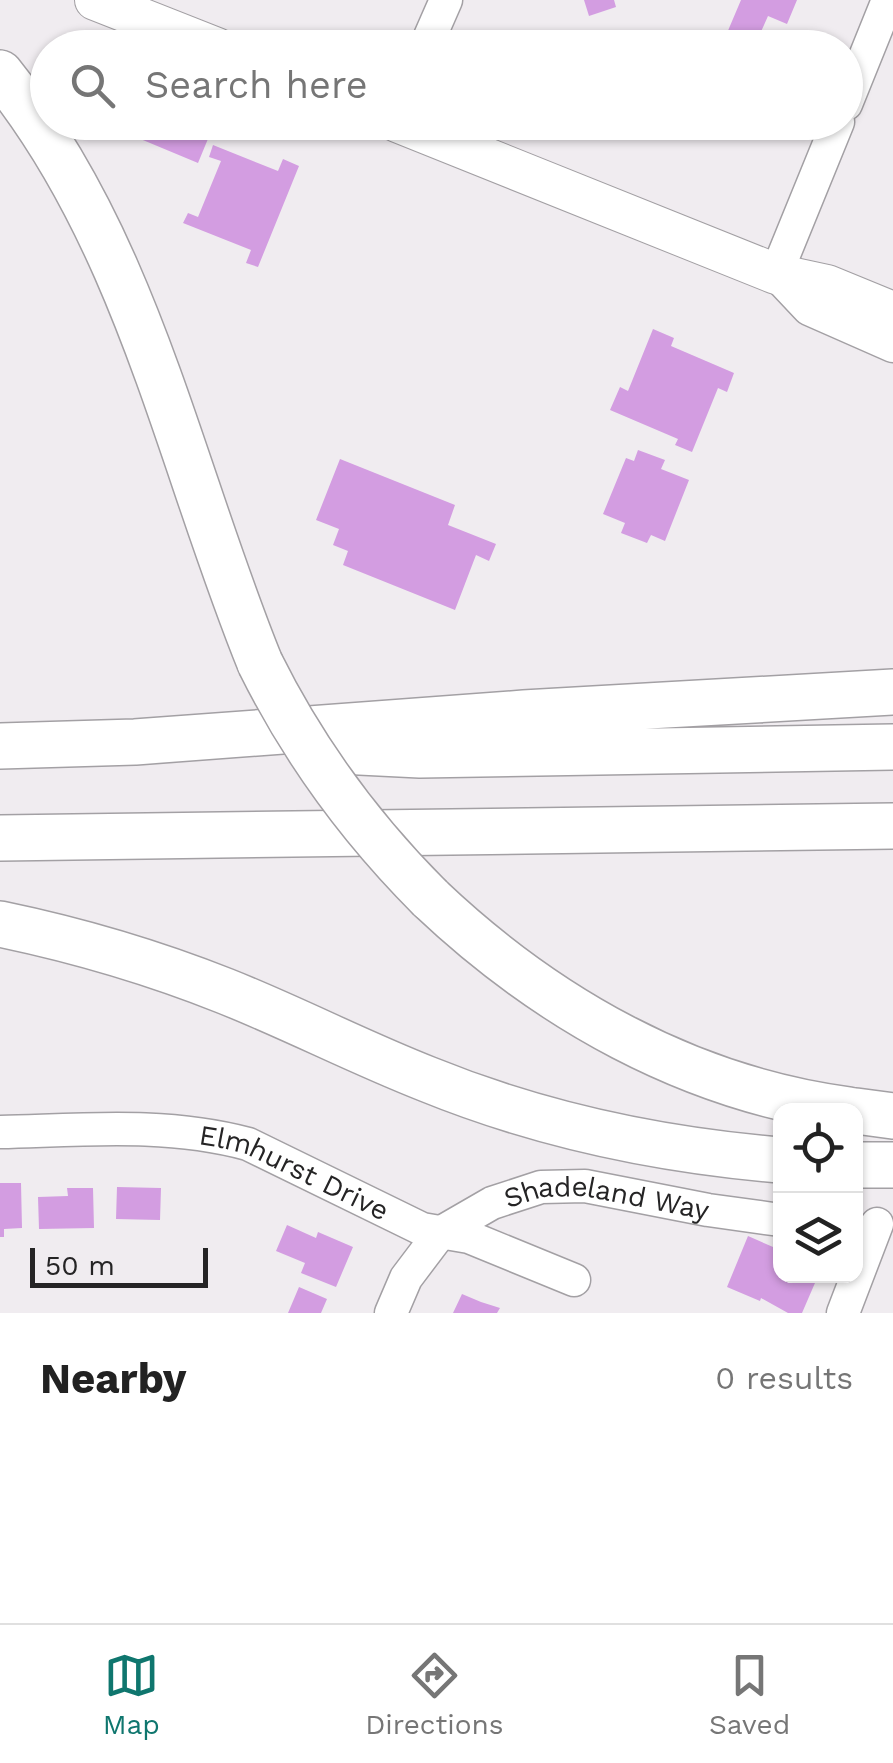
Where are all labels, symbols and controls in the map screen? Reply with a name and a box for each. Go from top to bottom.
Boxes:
search box [30,30,863,140]
icon: search [65,58,120,113]
text: Search here [145,63,368,107]
map controls [773,1103,863,1283]
button: locate [773,1103,863,1193]
street label: Elmhurst Drive [197,1118,394,1227]
street label: Shadeland Way [500,1170,712,1227]
button: layers [773,1193,863,1283]
scale bar [30,1243,208,1288]
text: 50 m [45,1249,115,1282]
text: Nearby [40,1354,187,1403]
text: 0 results [715,1359,853,1397]
tab: Map [103,1648,160,1741]
tab: Directions [365,1648,504,1741]
tab: Saved [709,1648,790,1741]

